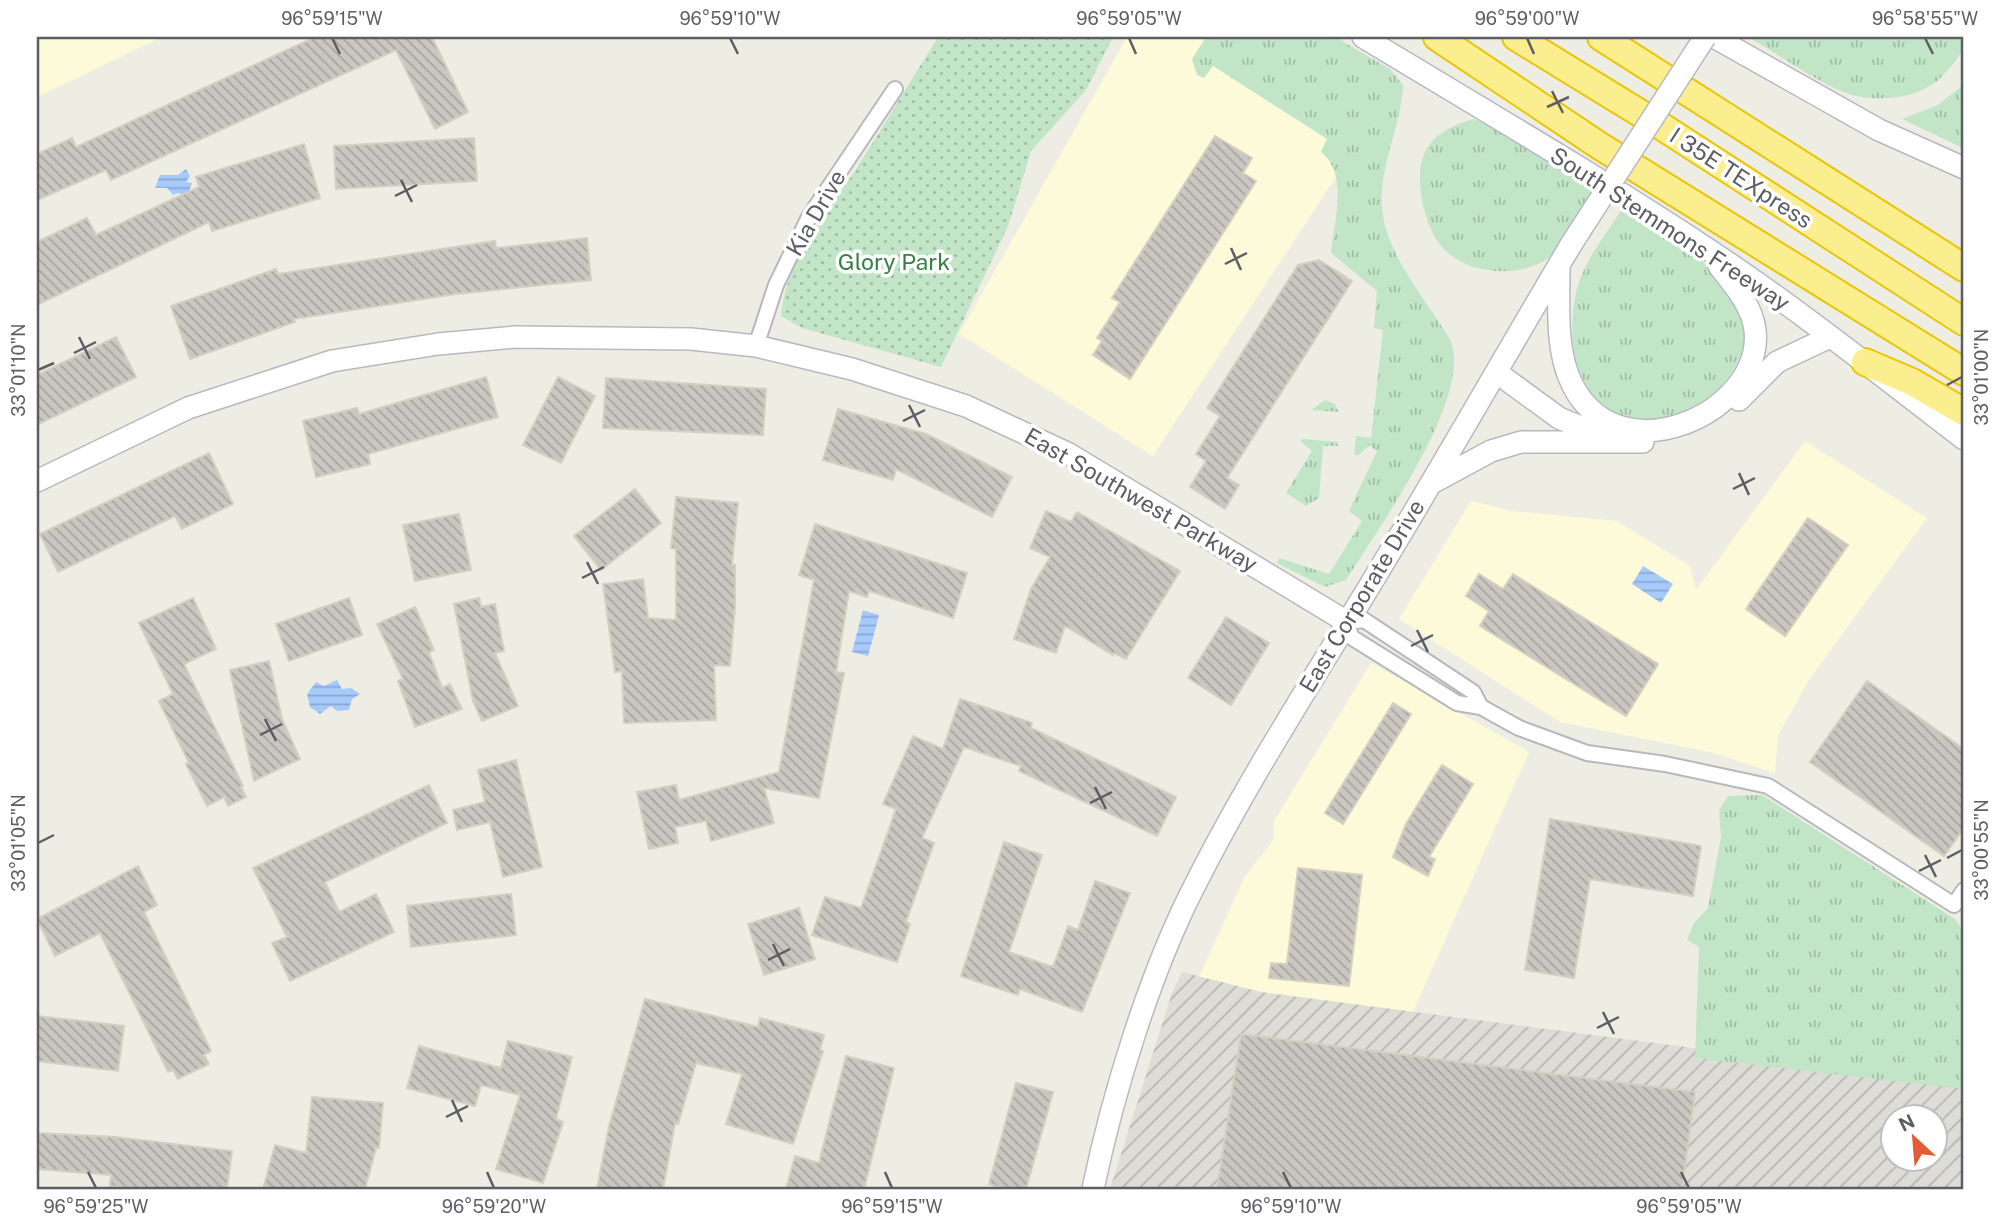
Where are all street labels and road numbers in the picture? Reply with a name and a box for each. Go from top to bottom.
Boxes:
street label: I 35E TEXpress [1665,122,1817,234]
street label: South Stemmons Freeway [1546,141,1795,316]
street label: Kia Drive [780,165,851,261]
street label: East Southwest Parkway [1020,422,1262,577]
street label: East Corporate Drive [1293,494,1430,697]

